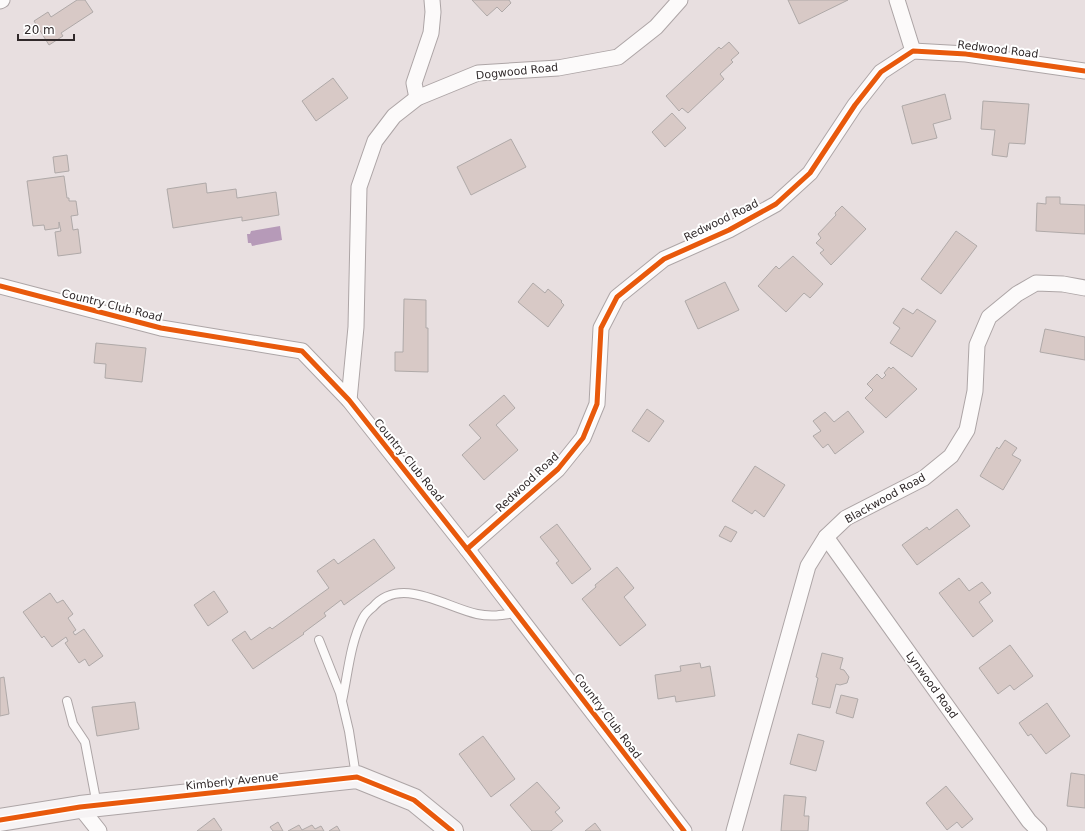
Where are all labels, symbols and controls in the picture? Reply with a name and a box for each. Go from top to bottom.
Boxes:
scale bar [18,16,74,42]
text: 20 m [24,23,55,37]
street label: Redwood Road [957,38,1039,61]
street label: Dogwood Road [475,61,559,82]
street label: Redwood Road [682,197,761,244]
street label: Country Club Road [60,287,163,324]
street label: Country Club Road [371,416,446,504]
street label: Redwood Road [493,450,562,515]
street label: Blackwood Road [843,471,928,526]
street label: Lynwood Road [903,649,960,721]
street label: Country Club Road [571,671,644,761]
street label: Kimberly Avenue [185,770,279,793]

